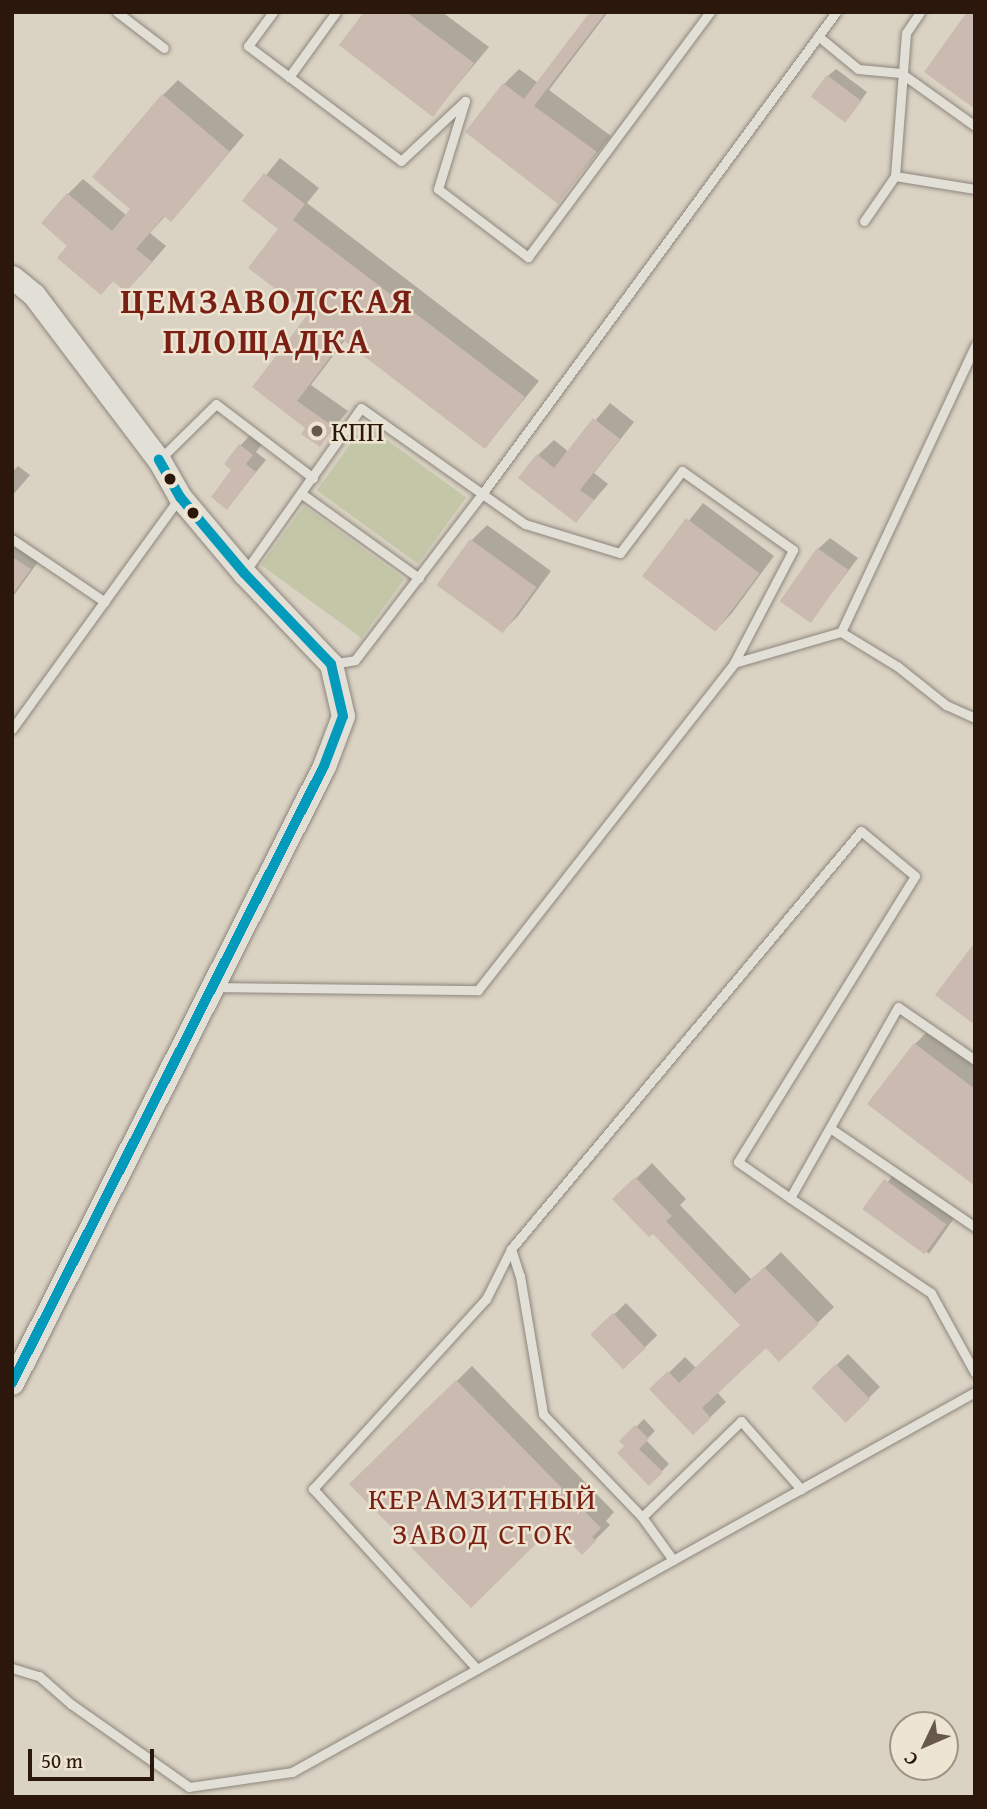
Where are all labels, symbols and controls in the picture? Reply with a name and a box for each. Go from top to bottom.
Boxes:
district label: ЦЕМЗАВОДСКАЯ ПЛОЩАДКА [122,280,412,362]
place label: КПП [331,414,384,448]
marker: КПП [309,423,325,439]
unlabelled marker [163,472,177,486]
unlabelled marker [186,506,200,520]
district label: КЕРАМЗИТНЫЙ ЗАВОД СГОК [370,1480,596,1550]
north arrow [889,1711,959,1781]
scale bar [32,1736,158,1780]
text: 50 m [41,1745,83,1776]
text: С [897,1746,924,1773]

